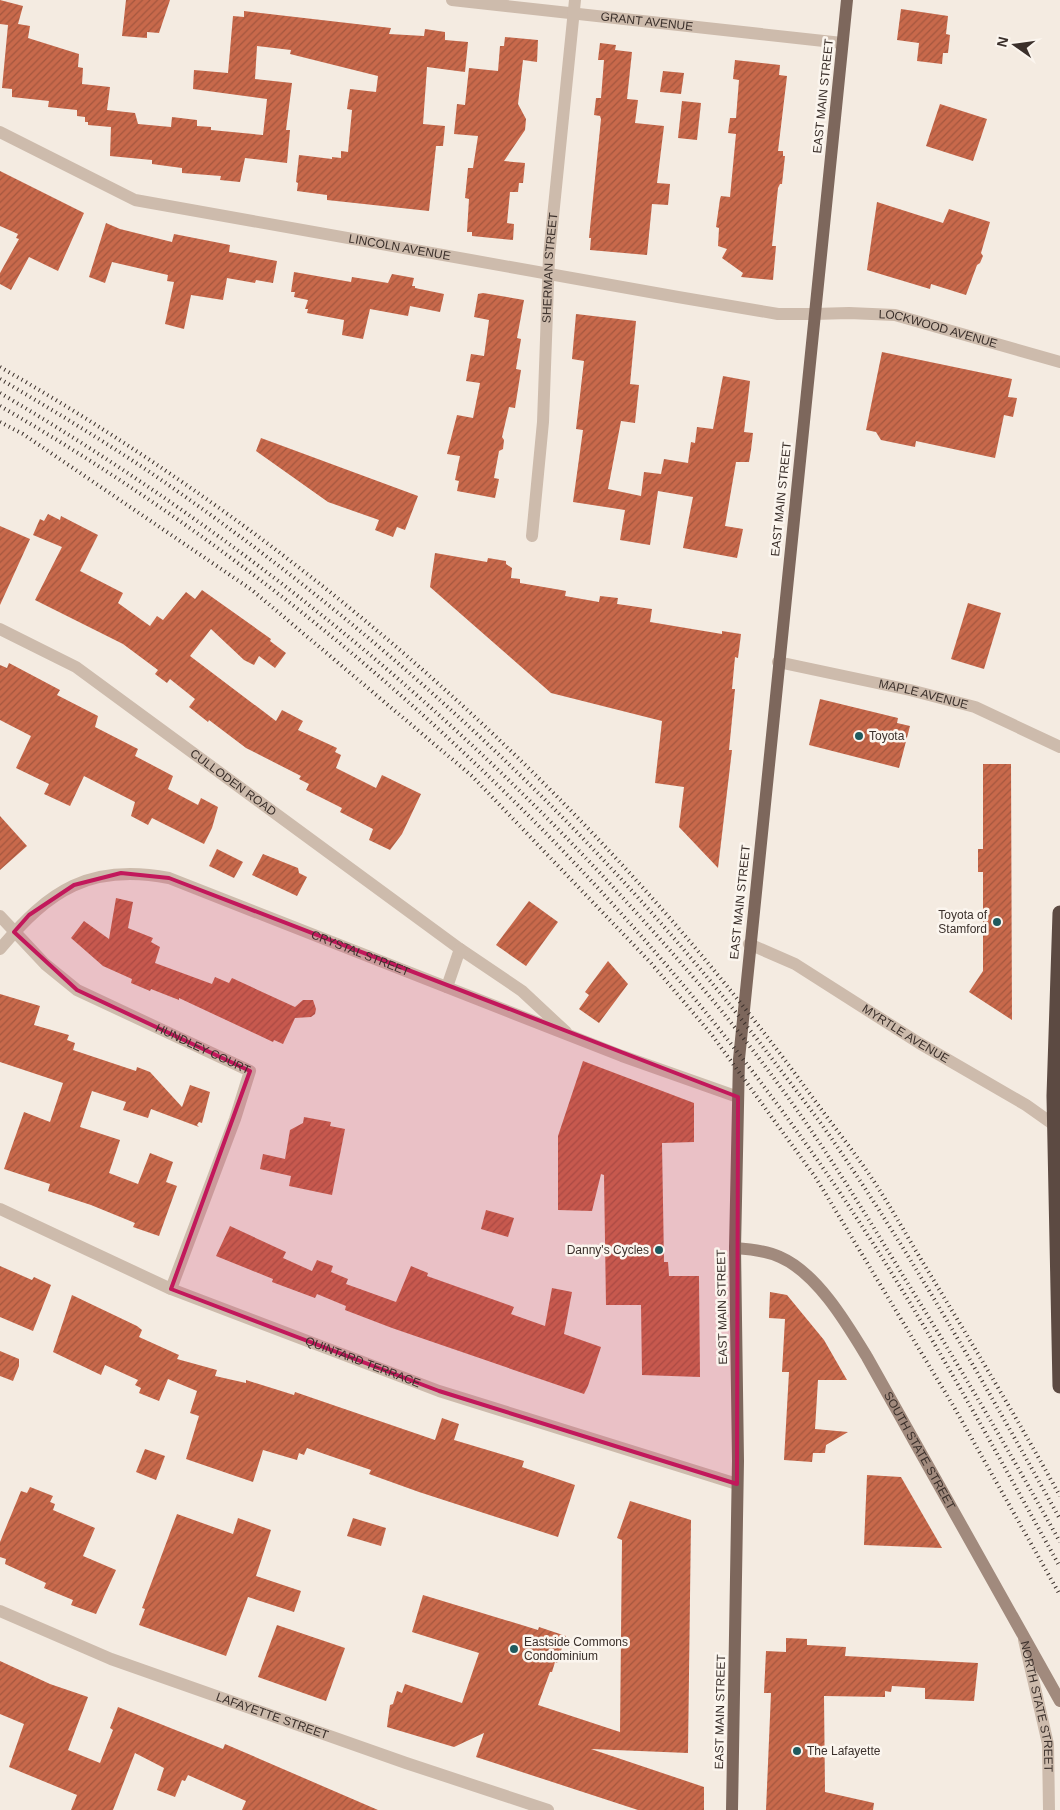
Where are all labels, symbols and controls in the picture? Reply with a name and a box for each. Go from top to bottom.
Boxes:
street label: GRANT AVENUE [600,9,694,34]
north arrow [990,20,1040,70]
text: N [993,35,1011,49]
street label: EAST MAIN STREET [810,37,836,154]
street label: SHERMAN STREET [540,211,560,323]
street label: LINCOLN AVENUE [348,231,452,263]
street label: LOCKWOOD AVENUE [878,307,999,351]
street label: EAST MAIN STREET [768,440,794,557]
street label: MAPLE AVENUE [877,677,970,712]
place label: Toyota [869,729,905,743]
marker: Toyota [853,730,865,742]
street label: CULLODEN ROAD [187,746,279,819]
street label: EAST MAIN STREET [727,843,753,960]
place label: Toyota of Stamford [938,908,988,936]
marker: Toyota of Stamford [991,916,1003,928]
street label: CRYSTAL STREET [309,928,412,979]
street label: MYRTLE AVENUE [860,1002,952,1066]
street label: HUNDLEY COURT [153,1021,253,1077]
place label: Danny's Cycles [567,1243,649,1257]
marker: Danny's Cycles [653,1244,665,1256]
street label: EAST MAIN STREET [714,1249,730,1365]
street label: QUINTARD TERRACE [303,1334,422,1390]
street label: SOUTH STATE STREET [881,1389,959,1513]
place label: Eastside Commons Condominium [524,1635,628,1663]
street label: NORTH STATE STREET [1017,1640,1055,1773]
marker: Eastside Commons Condominium [508,1643,520,1655]
street label: EAST MAIN STREET [712,1654,728,1770]
street label: LAFAYETTE STREET [214,1690,331,1742]
place label: The Lafayette [807,1744,881,1758]
marker: The Lafayette [791,1745,803,1757]

